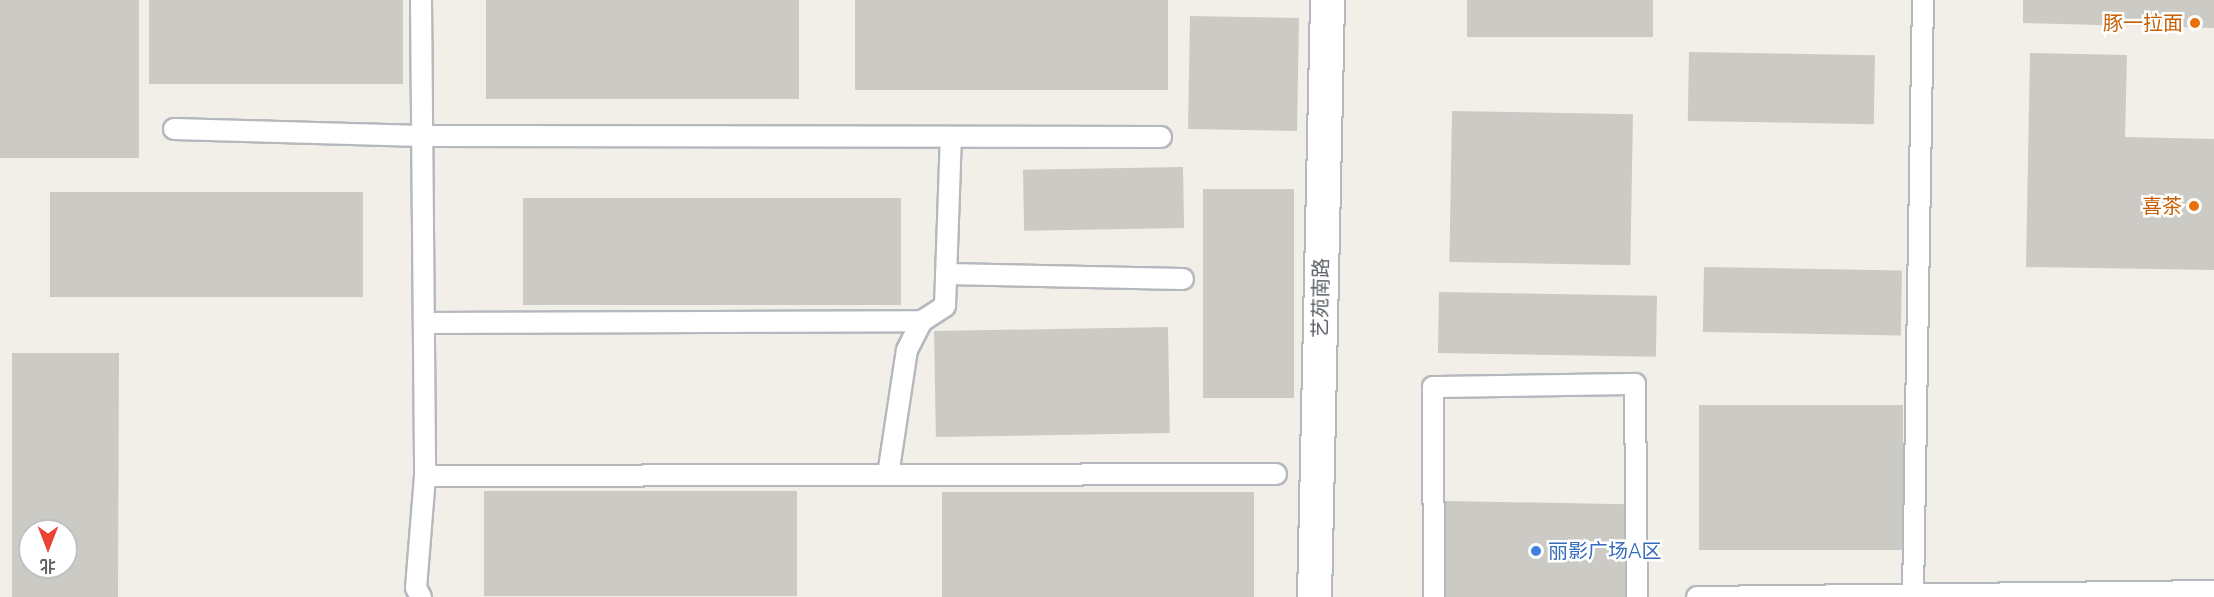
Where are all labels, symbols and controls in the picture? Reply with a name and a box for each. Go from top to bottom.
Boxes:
place label: 豚一拉面 [2103,11,2183,35]
marker: 豚一拉面 [2188,16,2202,30]
place label: 喜茶 [2142,194,2182,218]
marker: 喜茶 [2187,199,2201,213]
street label: 艺苑南路 [1308,258,1334,338]
north arrow [18,519,78,579]
place label: 丽影广场A区 [1548,539,1662,563]
marker: 丽影广场A区 [1529,544,1543,558]
text: 北 [40,556,56,575]

